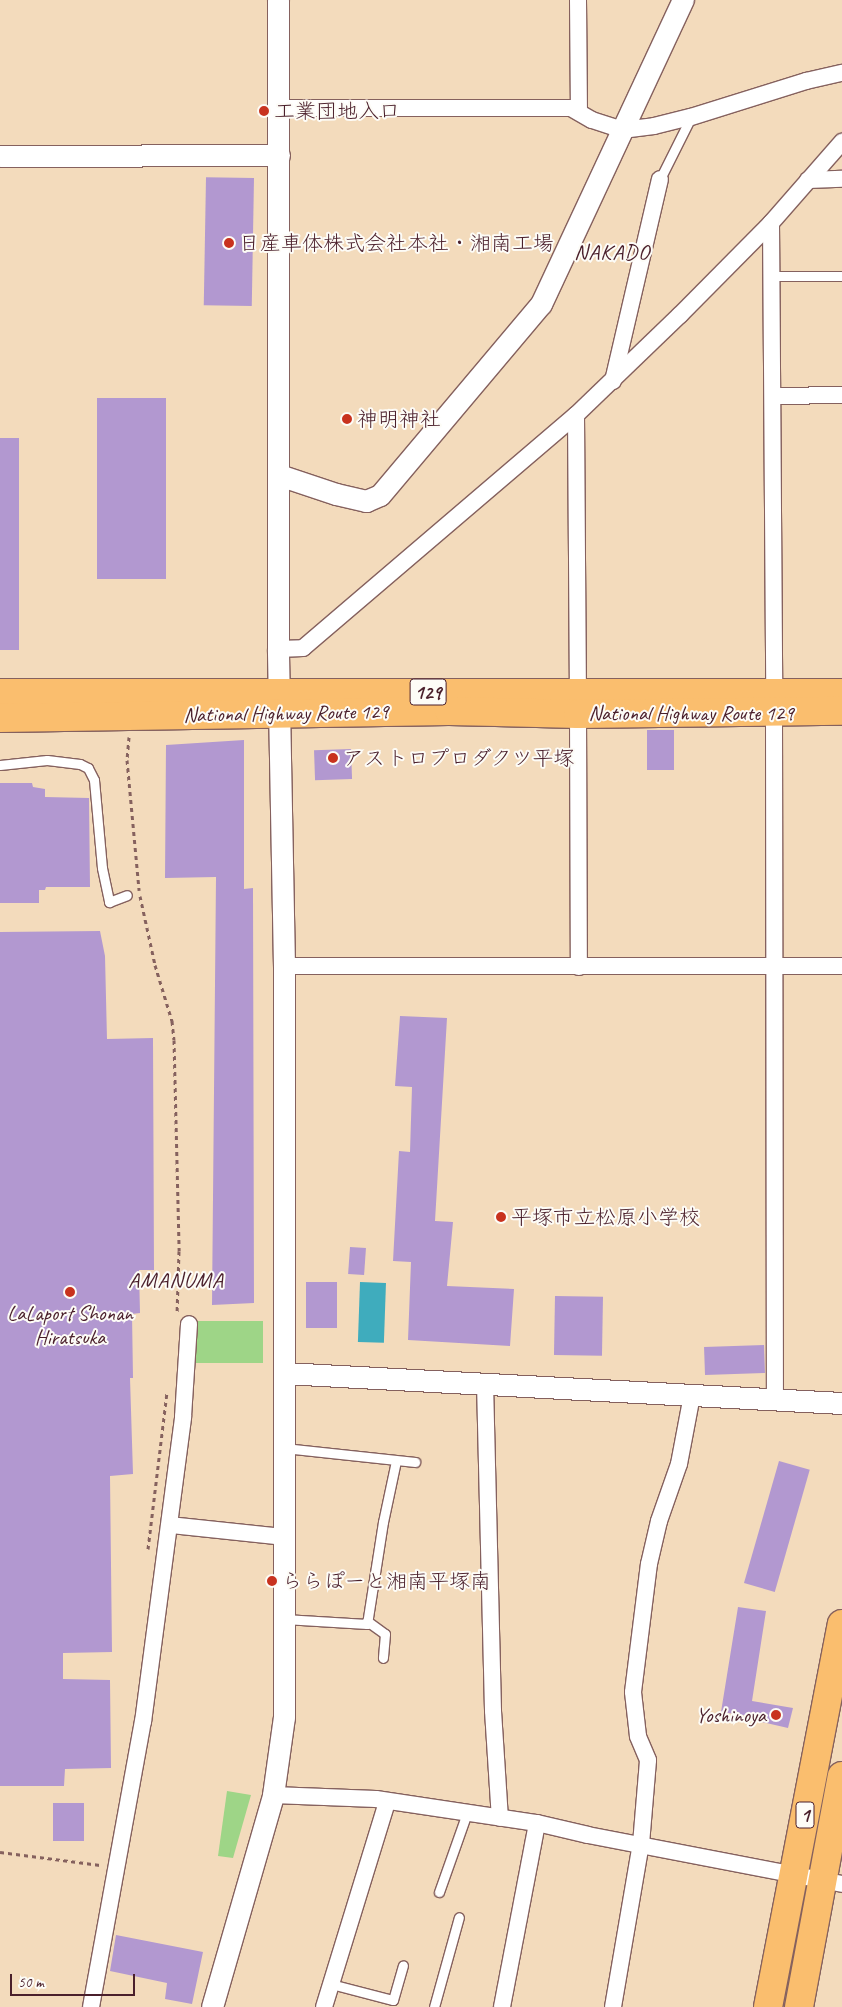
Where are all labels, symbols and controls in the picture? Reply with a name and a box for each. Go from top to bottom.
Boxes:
place label: 工業団地入口 [274,98,400,124]
marker: 工業団地入口 [258,105,270,117]
place label: 日産車体株式会社本社・湘南工場 [239,230,554,256]
marker: 日産車体株式会社本社・湘南工場 [223,237,235,249]
district label: NAKADO [573,240,651,266]
place label: 神明神社 [357,406,441,432]
marker: 神明神社 [341,413,353,425]
road number: 129 [409,674,447,710]
street label: National Highway Route 129 [183,699,389,727]
street label: National Highway Route 129 [588,700,794,726]
place label: アストロプロダクツ平塚 [343,745,574,771]
marker: アストロプロダクツ平塚 [327,752,339,764]
place label: 平塚市立松原小学校 [511,1204,700,1230]
marker: 平塚市立松原小学校 [495,1211,507,1223]
district label: AMANUMA [128,1268,224,1294]
marker: LaLaport Shonan Hiratsuka [64,1286,76,1298]
place label: LaLaport Shonan Hiratsuka [7,1300,133,1350]
place label: ららぽーと湘南平塚南 [282,1568,491,1594]
marker: ららぽーと湘南平塚南 [266,1575,278,1587]
place label: Yoshinoya [696,1702,766,1728]
marker: Yoshinoya [770,1709,782,1721]
road number: 1 [795,1798,815,1832]
scale bar [12,1964,138,1996]
text: 50 m [18,1973,44,1992]

